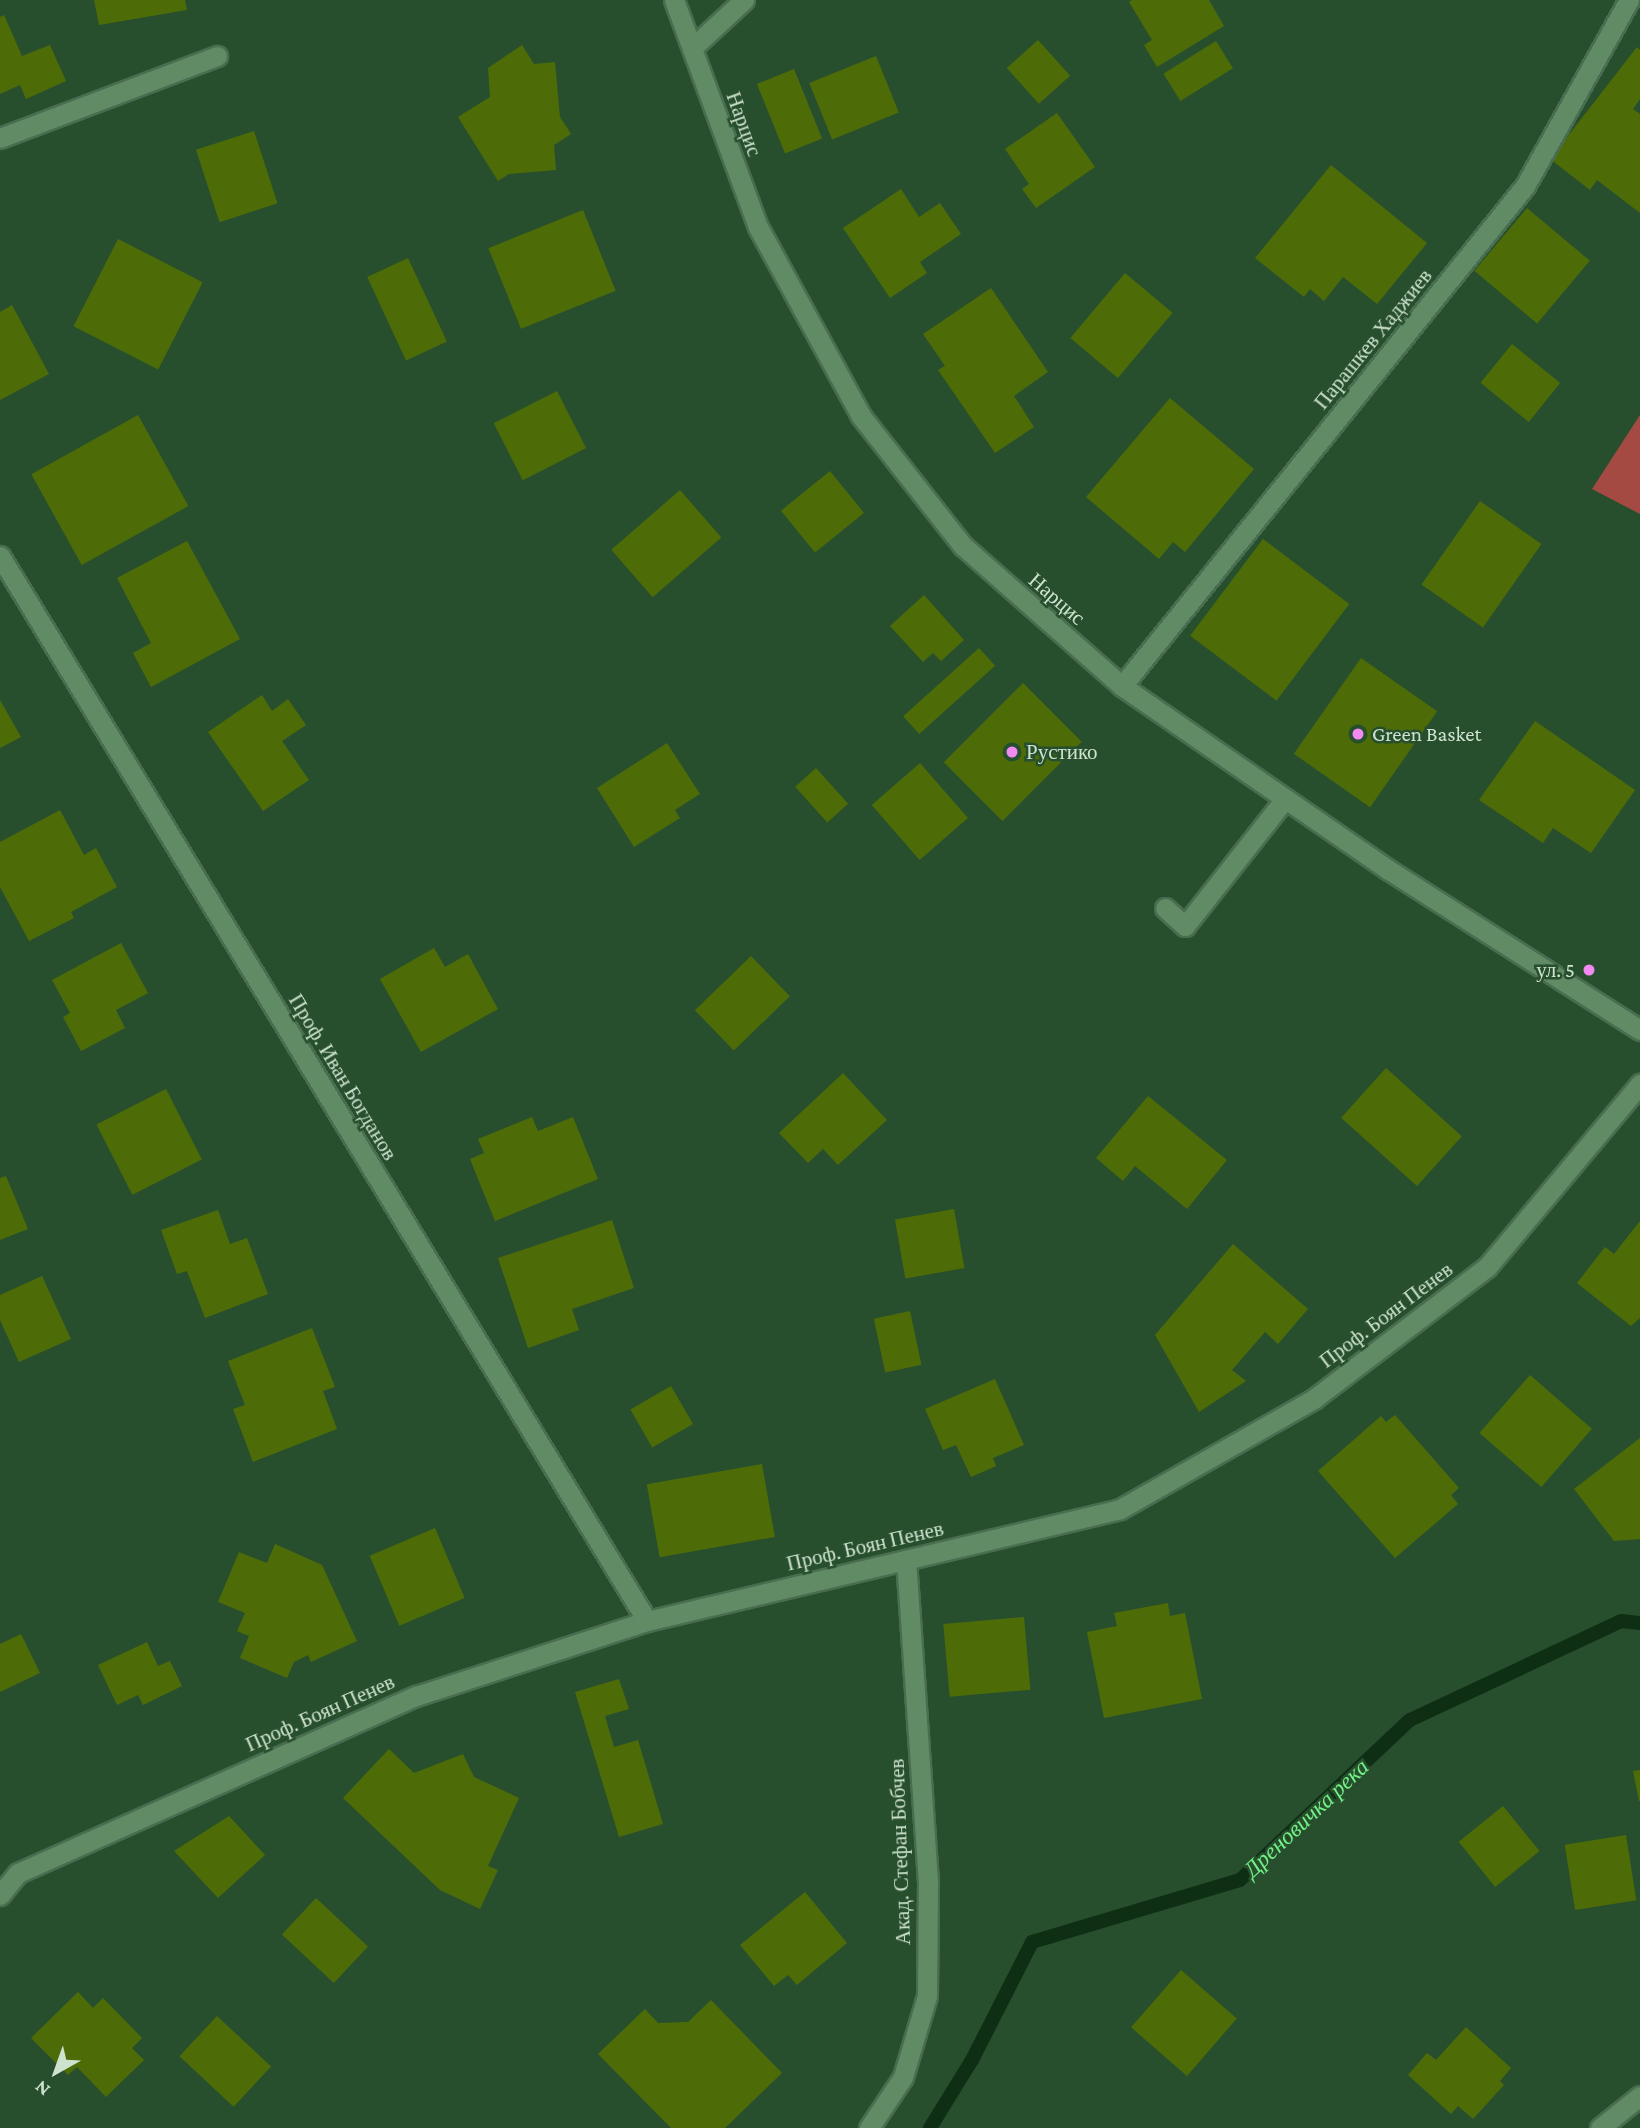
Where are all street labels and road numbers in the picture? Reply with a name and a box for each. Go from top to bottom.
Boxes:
street label: Нарцис [721,88,767,160]
street label: Парашкев Хаджиев [1309,264,1437,414]
street label: Нарцис [1024,568,1090,630]
street label: Проф. Иван Богданов [283,989,403,1165]
street label: Проф. Боян Пенев [1314,1257,1458,1373]
street label: Проф. Боян Пенев [784,1516,946,1576]
street label: Проф. Боян Пенев [242,1669,398,1757]
street label: Акад. Стефан Бобчев [884,1758,916,1946]

